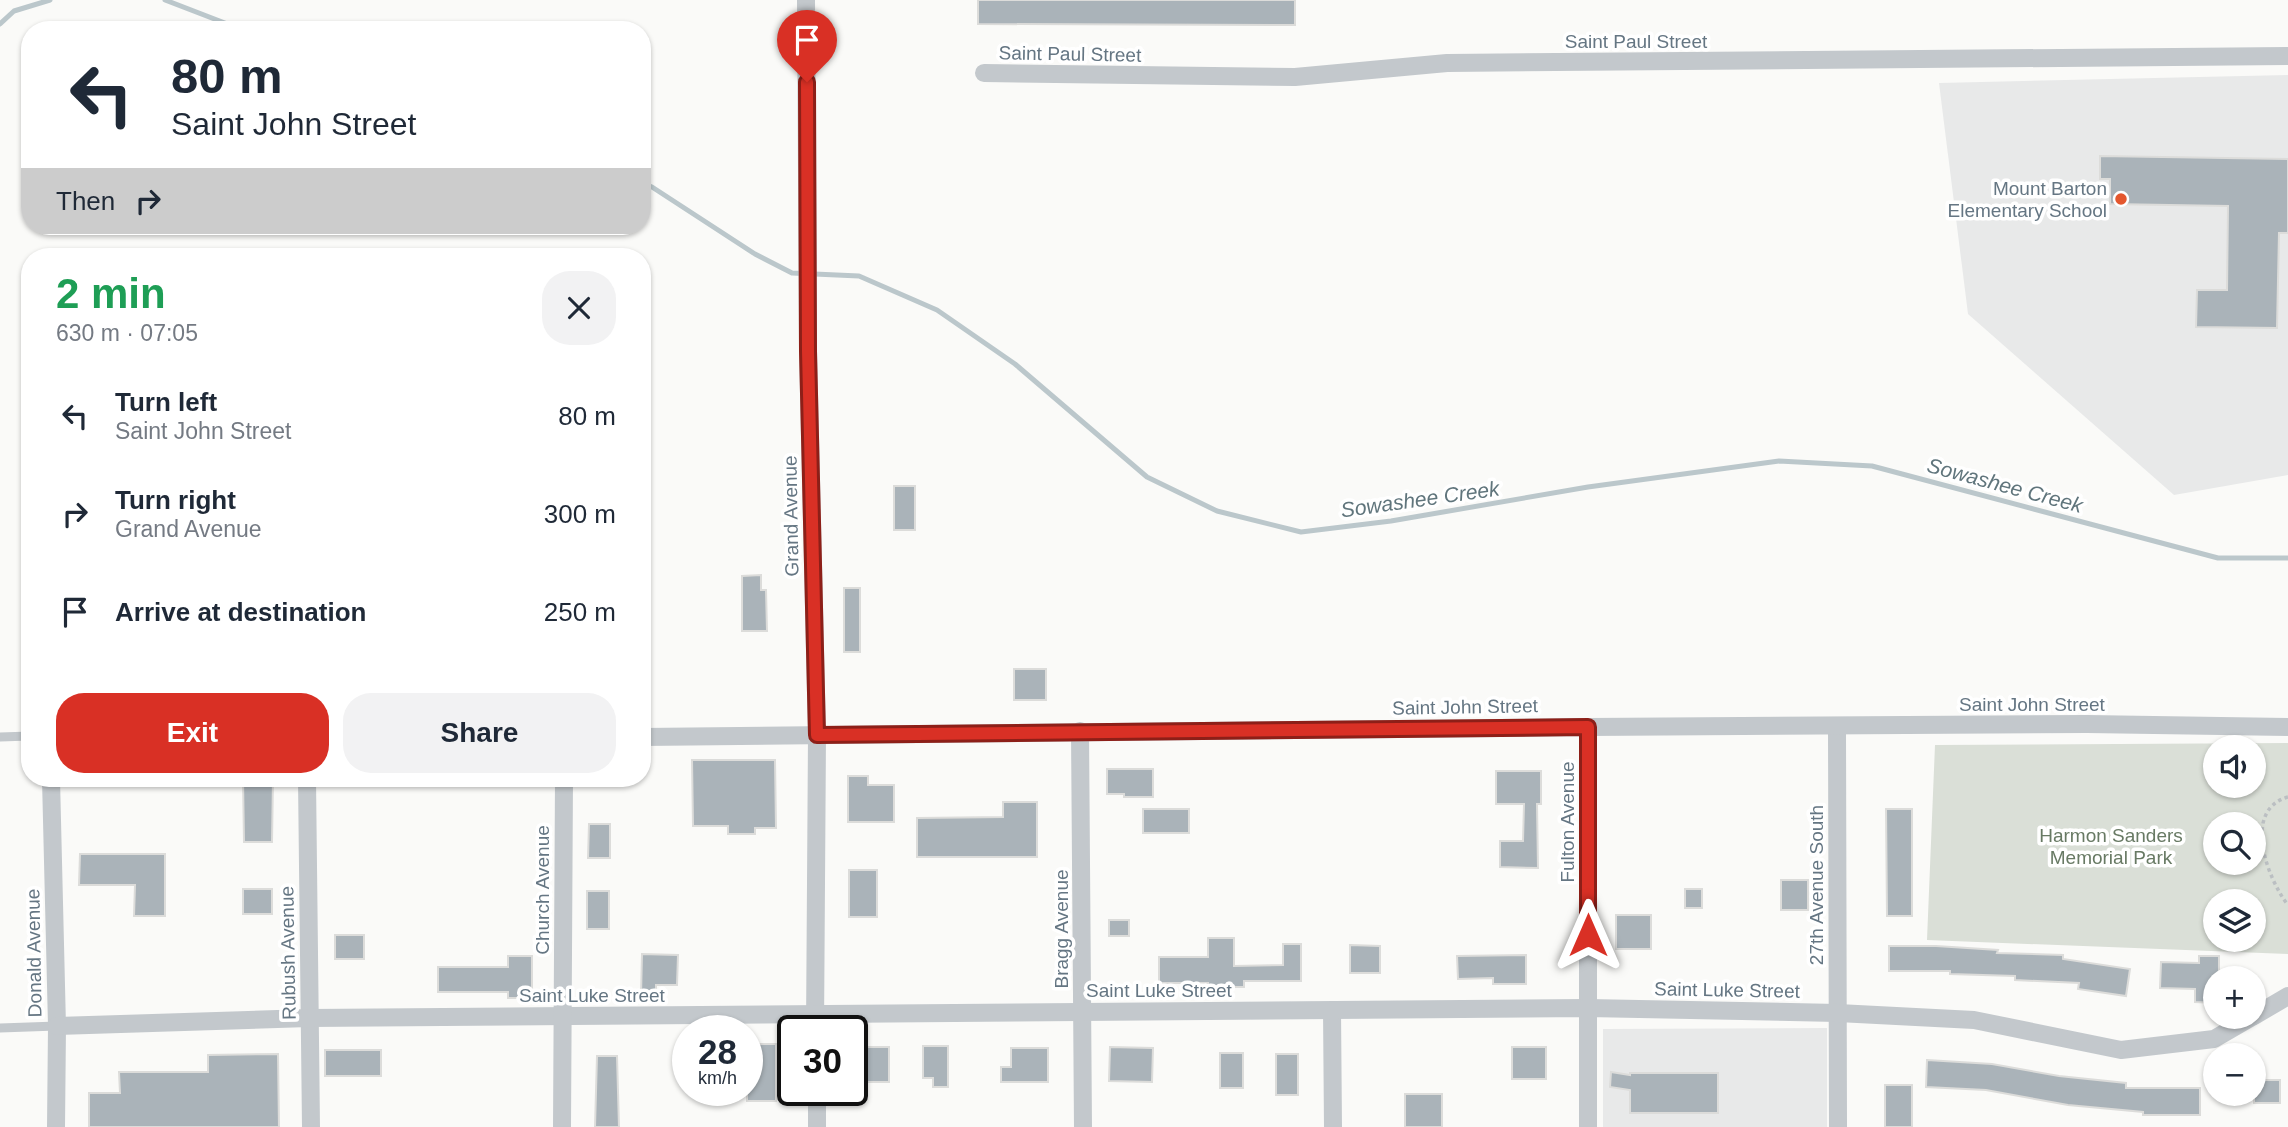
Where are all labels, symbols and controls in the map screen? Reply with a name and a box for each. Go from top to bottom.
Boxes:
pin [777,10,837,82]
icon: arrive [788,21,826,59]
street label: Saint Paul Street [1565,31,1708,52]
street label: Saint Paul Street [999,42,1142,66]
icon: left [56,49,147,140]
text: 80 m [171,49,283,103]
text: Saint John Street [171,106,416,142]
place label: Mount Barton Elementary School [1948,178,2107,221]
icon: right [129,182,167,220]
text: Then [56,186,115,216]
marker: Mount Barton Elementary School [2113,191,2129,207]
text: 2 min [56,270,166,317]
button: close [542,271,616,345]
text: 630 m · 07:05 [56,320,198,346]
text: Turn left [115,387,217,417]
icon: left [56,397,94,435]
text: 80 m [558,401,616,431]
text: Saint John Street [115,418,291,444]
water label: Sowashee Creek [1925,453,2087,517]
street label: Grand Avenue [779,455,803,577]
water label: Sowashee Creek [1339,476,1502,522]
text: Turn right [115,485,236,515]
icon: right [56,495,94,533]
text: 300 m [544,499,616,529]
text: Grand Avenue [115,516,262,542]
icon: arrive [56,593,94,631]
text: Arrive at destination [115,597,366,627]
text: 250 m [544,597,616,627]
button: Exit [56,693,329,773]
button: Share [343,693,616,773]
street label: Saint John Street [1959,694,2106,715]
street label: Saint John Street [1392,695,1539,719]
map controls [2203,735,2266,1106]
button: sound [2203,735,2266,798]
street label: Fulton Avenue [1557,761,1578,883]
street label: 27th Avenue South [1806,805,1827,965]
button: search [2203,812,2266,875]
street label: Church Avenue [532,825,553,955]
park label: Harmon Sanders Memorial Park [2039,825,2183,868]
street label: Bragg Avenue [1051,869,1072,989]
street label: Rubush Avenue [276,886,300,1020]
street label: Donald Avenue [22,889,46,1017]
button: layers [2203,889,2266,952]
position arrow [1551,898,1625,972]
button: + [2203,966,2266,1029]
street label: Saint Luke Street [1654,978,1801,1002]
street label: Saint Luke Street [1086,980,1233,1001]
street label: Saint Luke Street [519,985,666,1006]
speed limit sign: 30 [777,1015,868,1106]
text: 28 [698,1032,737,1071]
button: − [2203,1043,2266,1106]
text: km/h [698,1068,737,1088]

